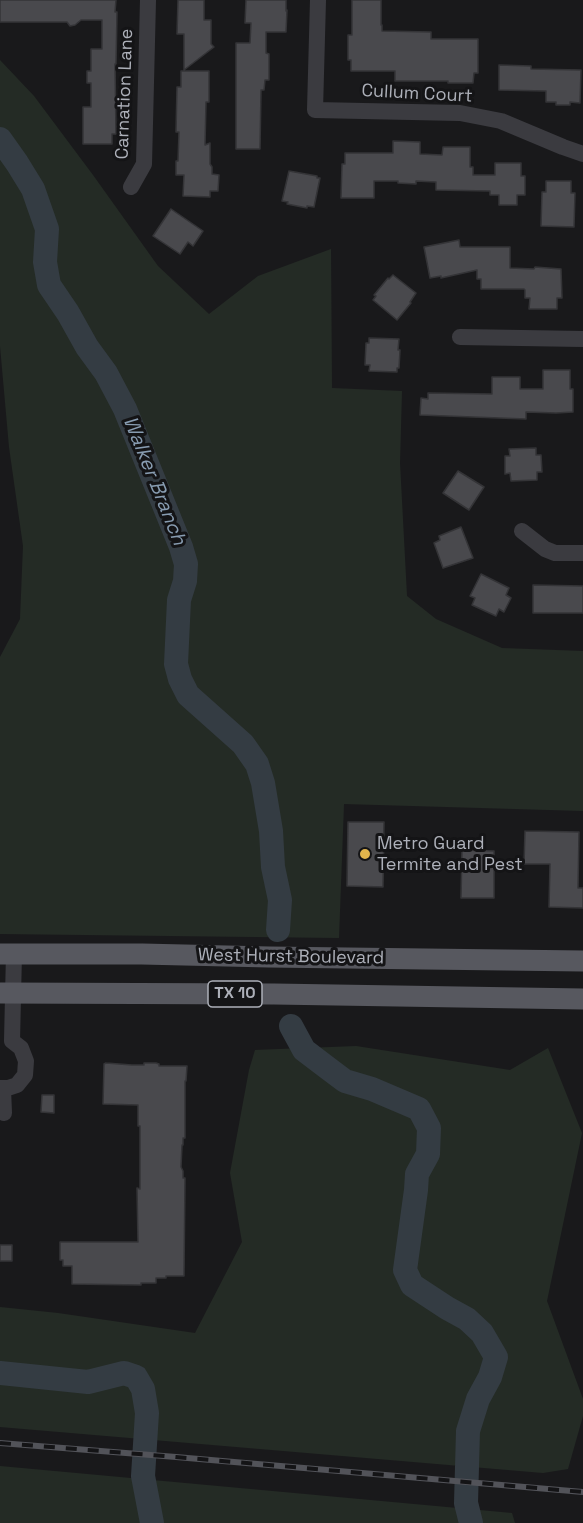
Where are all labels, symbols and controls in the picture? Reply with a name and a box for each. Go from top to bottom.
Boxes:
street label: Carnation Lane [112,28,138,160]
street label: Cullum Court [361,80,473,108]
water label: Walker Branch [117,413,191,549]
place label: Metro Guard Termite and Pest [377,833,523,876]
marker: Metro Guard Termite and Pest [358,847,372,861]
street label: West Hurst Boulevard [198,945,384,969]
road number: TX 10 [208,981,262,1007]

